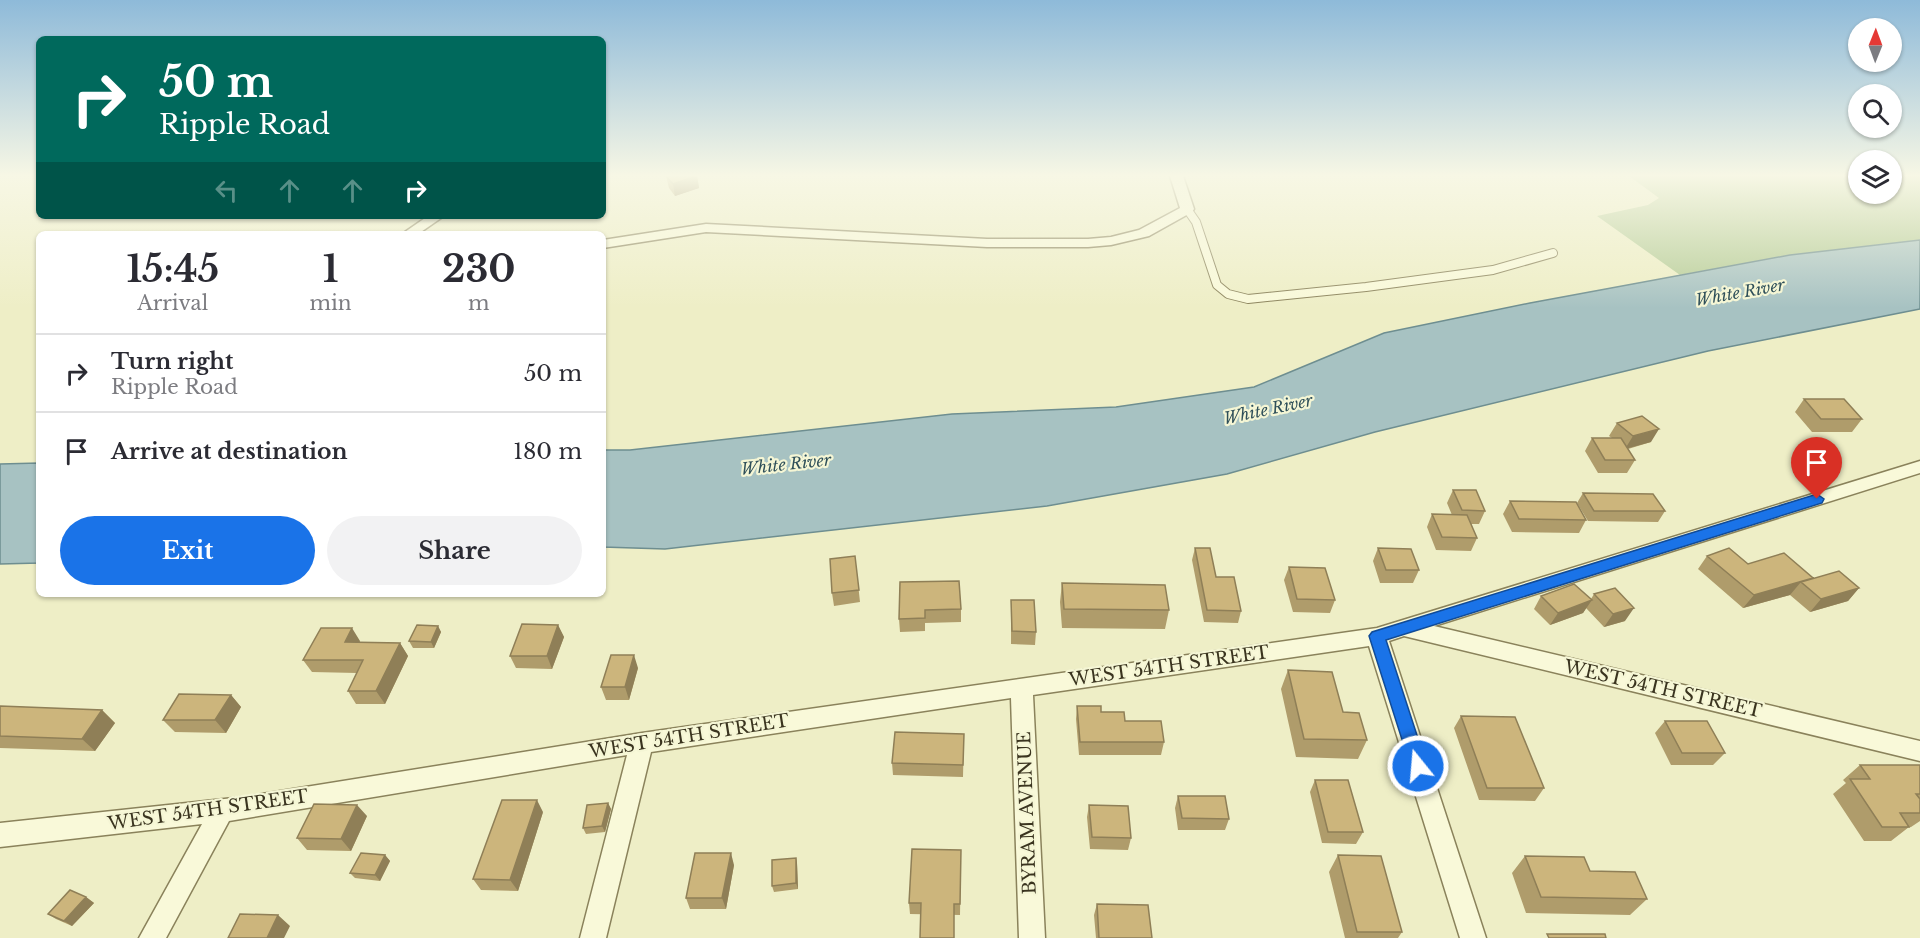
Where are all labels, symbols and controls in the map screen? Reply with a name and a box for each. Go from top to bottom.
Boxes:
north arrow [1848,18,1902,72]
map controls [1848,18,1902,204]
text: 50 m [159,56,273,108]
icon: right [60,60,138,138]
button: search [1848,84,1902,138]
text: Ripple Road [159,108,330,141]
button: layers [1848,150,1902,204]
icon: left [210,174,243,207]
icon: ahead [273,174,306,207]
icon: ahead [336,174,369,207]
icon: right [399,174,432,207]
text: 15:45 [126,247,219,292]
text: 1 [323,247,338,292]
text: 230 [442,247,516,292]
water label: White River [1694,274,1787,310]
text: Arrival [137,291,208,315]
text: min [310,291,352,315]
text: m [468,291,490,315]
text: Turn right [111,348,233,375]
icon: right [60,357,93,390]
text: 50 m [524,360,582,387]
text: Ripple Road [111,375,238,399]
water label: White River [1222,390,1315,428]
icon: arrive [60,435,93,468]
pin [1791,437,1842,499]
text: Arrive at destination [111,438,348,465]
text: 180 m [513,438,582,465]
icon: arrive [1800,446,1833,479]
water label: White River [740,449,833,479]
button: Exit [60,516,315,585]
button: Share [327,516,582,585]
street label: WEST 54TH STREET [1066,641,1271,691]
street label: WEST 54TH STREET [1561,655,1764,723]
street label: WEST 54TH STREET [586,709,791,763]
street label: BYRAM AVENUE [1013,731,1041,895]
position arrow [1386,734,1450,798]
street label: WEST 54TH STREET [105,785,310,835]

